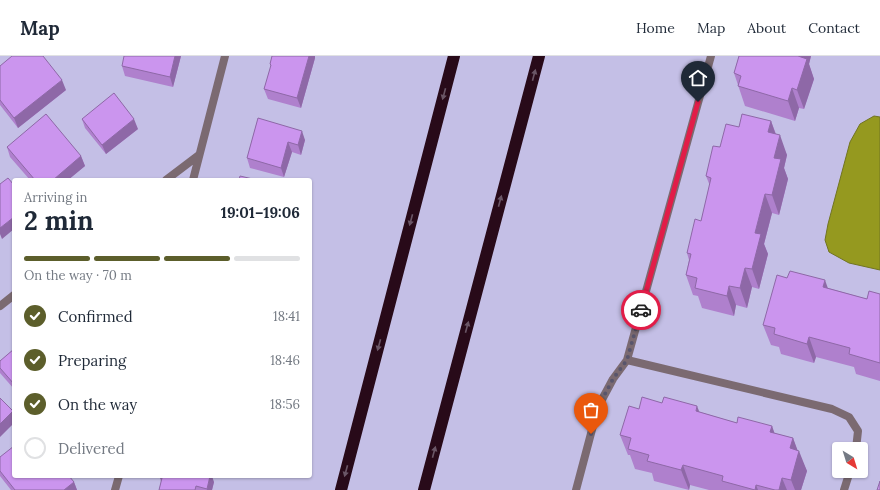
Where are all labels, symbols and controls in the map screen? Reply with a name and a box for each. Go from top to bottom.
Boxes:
text: Map [20,16,60,40]
text: Home [636,19,675,37]
text: Map [697,19,725,37]
text: About [747,19,786,37]
text: Contact [808,19,860,37]
pin [681,61,715,102]
icon: home [687,67,709,89]
one-way arrow [531,69,537,81]
one-way arrow [441,88,447,100]
text: Arriving in [24,189,87,206]
one-way arrow [498,195,504,207]
text: 19:01–19:06 [221,203,300,222]
text: 2 min [24,204,94,237]
one-way arrow [408,213,414,226]
text: On the way · 70 m [24,267,132,284]
courier [621,290,661,330]
icon: car [630,299,652,321]
icon: check [24,305,46,327]
text: Confirmed [58,307,133,326]
text: 18:41 [273,308,300,325]
one-way arrow [464,320,470,332]
one-way arrow [375,339,381,352]
icon: check [24,349,46,371]
text: Preparing [58,351,126,370]
text: 18:46 [270,352,300,369]
icon: check [24,393,46,415]
pin [574,393,608,434]
text: On the way [58,395,137,414]
text: 18:56 [270,396,300,413]
icon: bag [580,399,602,421]
text: Delivered [58,439,125,458]
north arrow [832,442,868,478]
map controls [832,442,868,478]
one-way arrow [431,446,437,458]
one-way arrow [343,465,349,477]

